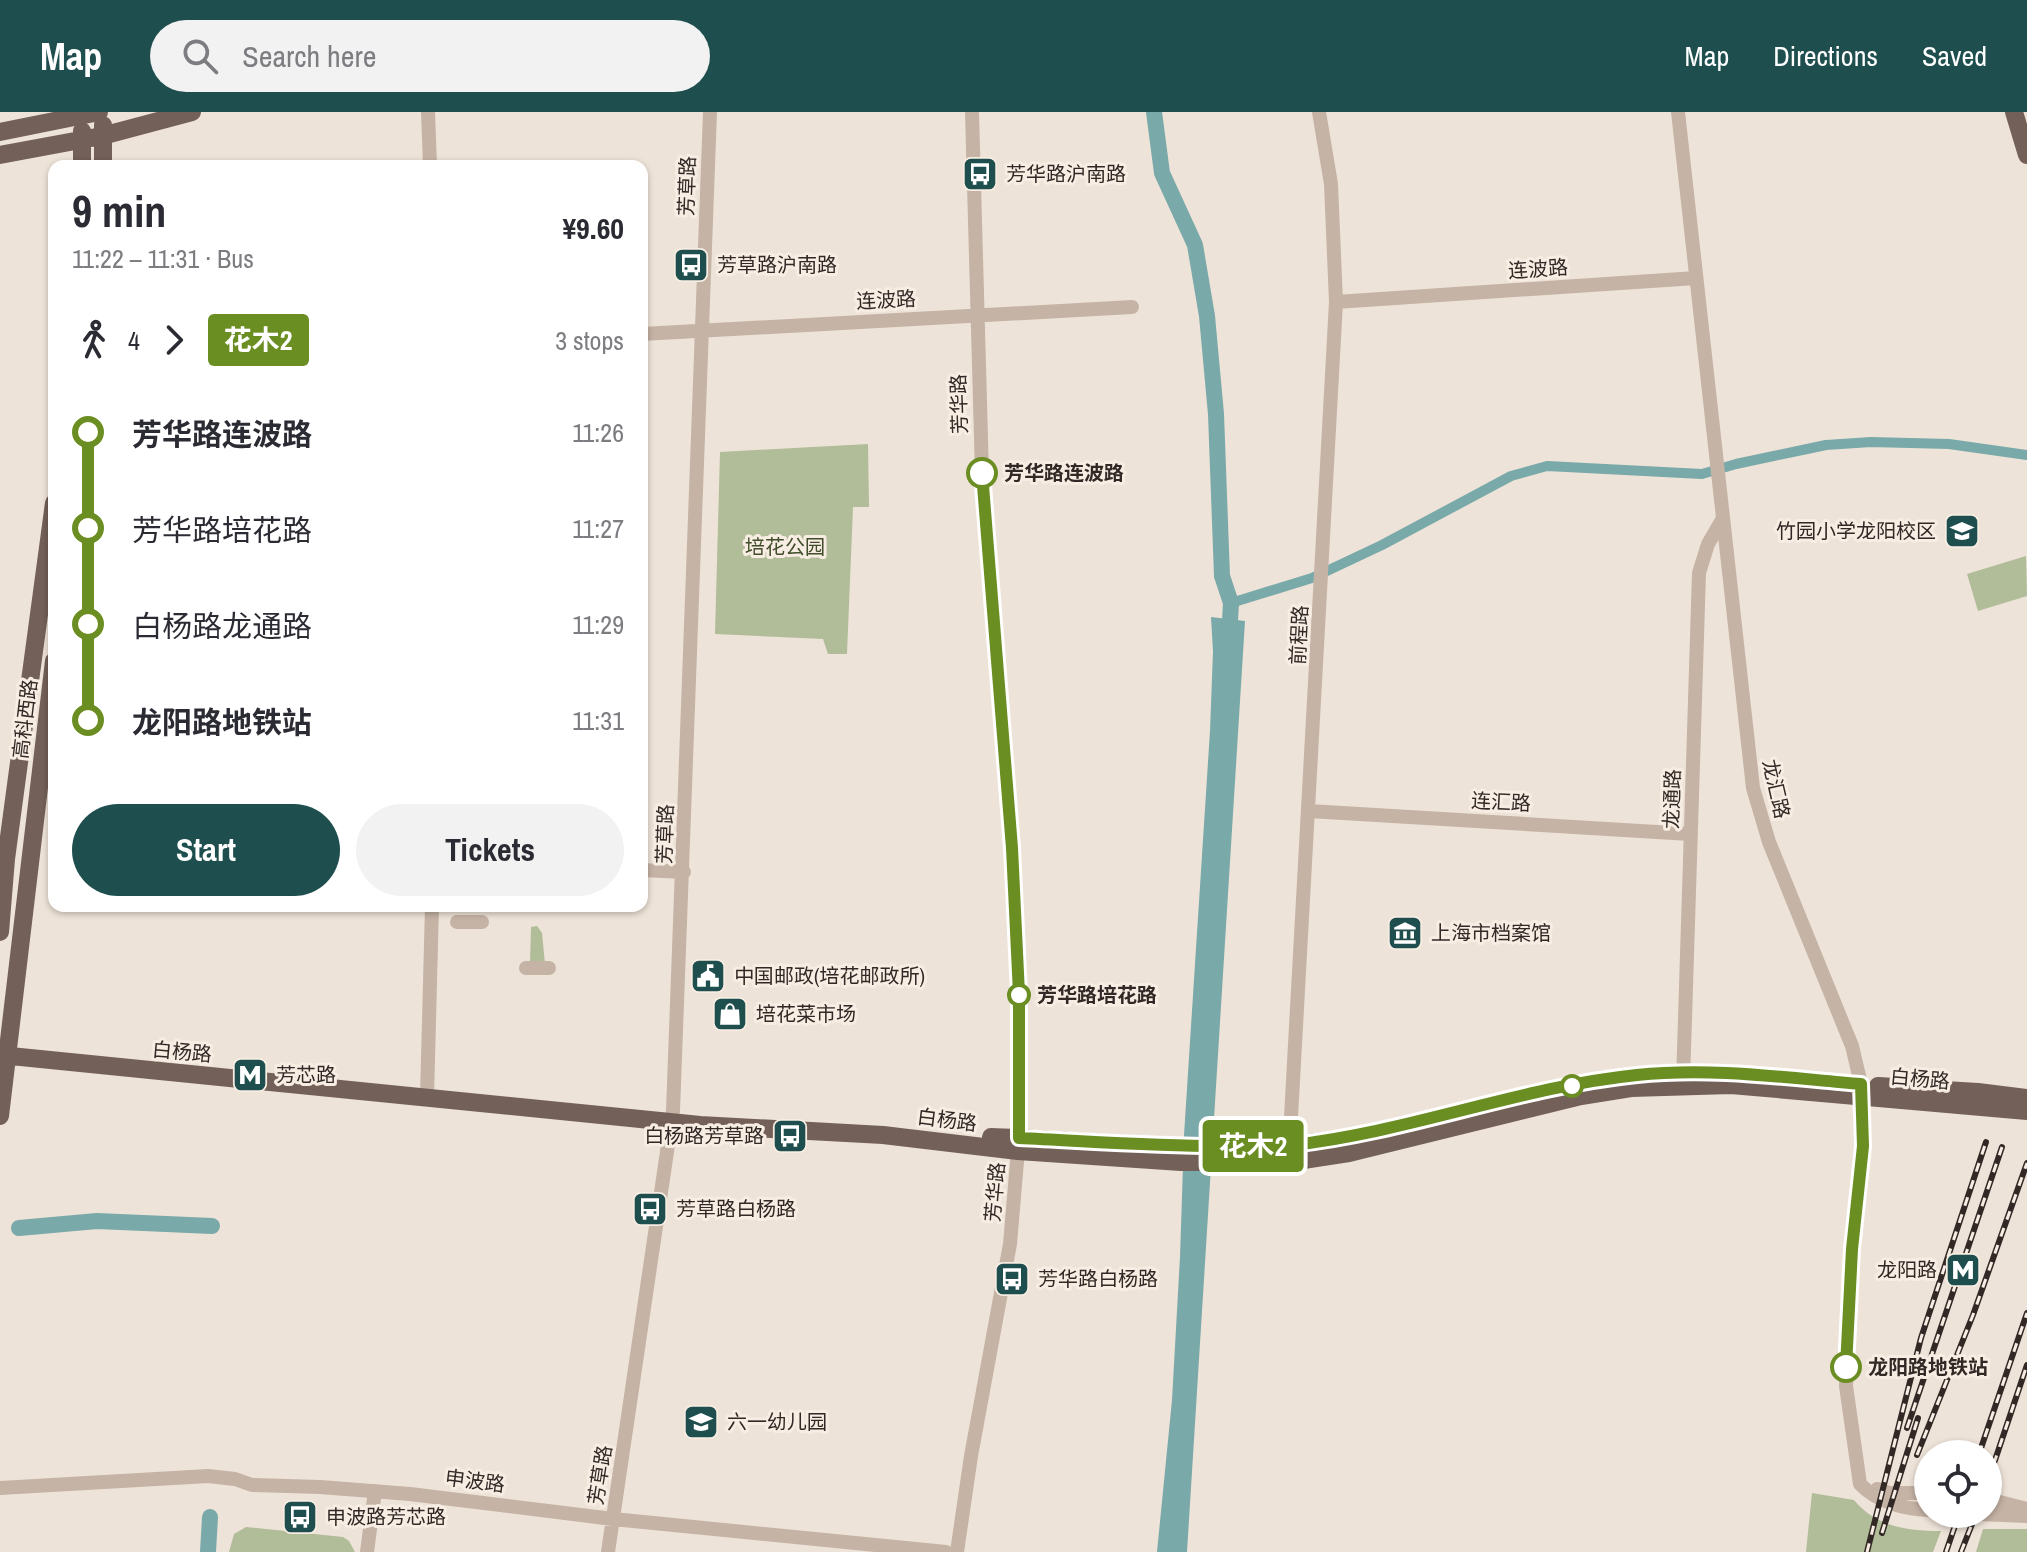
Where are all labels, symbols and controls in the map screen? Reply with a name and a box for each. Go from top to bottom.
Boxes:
search box [150,20,710,92]
text: Map [40,31,102,82]
icon: search [178,34,222,78]
text: Search here [242,36,376,76]
text: Map [1685,37,1729,75]
text: Directions [1773,37,1878,75]
text: Saved [1922,37,1987,75]
bus stop icon: 芳华路沪南路 [961,155,999,193]
street label: 芳草路 [672,156,701,216]
place label: 芳华路沪南路 [1006,160,1126,187]
text: 9 min [72,181,166,241]
text: ¥9.60 [562,208,624,248]
text: 11:22 – 11:31 · Bus [72,241,254,276]
bus stop icon: 芳草路沪南路 [672,246,710,284]
place label: 芳草路沪南路 [717,251,837,278]
street label: 连波路 [1507,253,1569,284]
street label: 连波路 [855,284,917,315]
icon: walk [72,318,116,362]
icon: forward [152,318,196,362]
text: 花木2 [224,321,293,359]
text: 4 [128,323,140,358]
text: 3 stops [555,323,624,358]
street label: 芳华路 [944,374,973,434]
text: 芳华路连波路 [132,414,312,454]
text: 11:26 [572,415,624,450]
marker: 芳华路连波路 [967,458,997,488]
place label: 芳华路连波路 [1004,459,1124,486]
text: 芳华路培花路 [132,510,312,550]
text: 11:27 [572,511,624,546]
school or university icon: 竹园小学龙阳校区 [1943,512,1981,550]
place label: 竹园小学龙阳校区 [1776,517,1936,544]
park label: 培花公园 [745,533,825,560]
street label: 前程路 [1283,604,1314,666]
text: 白杨路龙通路 [132,606,312,646]
text: 11:29 [572,607,624,642]
street label: 高科西路 [6,678,43,760]
text: 龙阳路地铁站 [132,702,312,742]
text: 11:31 [572,703,624,738]
street label: 龙汇路 [1757,757,1796,821]
street label: 龙通路 [1657,769,1686,829]
street label: 连汇路 [1470,786,1532,817]
button: Start [72,804,340,896]
button: Tickets [356,804,624,896]
street label: 芳草路 [650,804,679,864]
museum icon: 上海市档案馆 [1386,914,1424,952]
place label: 上海市档案馆 [1431,919,1551,946]
public building icon: 中国邮政(培花邮政所) [689,957,727,995]
place label: 中国邮政(培花邮政所) [734,962,925,989]
place label: 芳华路培花路 [1037,981,1157,1008]
marker: 芳华路培花路 [1008,984,1030,1006]
shop icon: 培花菜市场 [711,995,749,1033]
place label: 培花菜市场 [756,1000,856,1027]
street label: 白杨路 [151,1035,213,1068]
metro station icon: 芳芯路 [231,1056,269,1094]
place label: 芳芯路 [276,1061,336,1088]
street label: 白杨路 [1889,1062,1951,1095]
unlabelled marker [1561,1075,1583,1097]
street label: 白杨路 [916,1102,978,1137]
bus stop icon: 白杨路芳草路 [771,1117,809,1155]
line badge: 花木2 [1207,1120,1299,1172]
place label: 白杨路芳草路 [644,1122,764,1149]
text: 花木2 [1219,1127,1287,1165]
street label: 芳华路 [978,1161,1011,1223]
bus stop icon: 芳草路白杨路 [631,1190,669,1228]
place label: 芳草路白杨路 [676,1195,796,1222]
metro station icon: 龙阳路 [1944,1251,1982,1289]
place label: 龙阳路 [1877,1256,1937,1283]
bus stop icon: 芳华路白杨路 [993,1260,1031,1298]
place label: 芳华路白杨路 [1038,1265,1158,1292]
marker: 龙阳路地铁站 [1831,1352,1861,1382]
place label: 龙阳路地铁站 [1868,1353,1988,1380]
school or university icon: 六一幼儿园 [682,1403,720,1441]
place label: 六一幼儿园 [727,1408,827,1435]
map controls [1914,1440,2002,1528]
button: locate [1914,1440,2002,1528]
street label: 芳草路 [581,1443,618,1507]
street label: 申波路 [444,1463,506,1498]
bus stop icon: 申波路芳芯路 [281,1498,319,1536]
place label: 申波路芳芯路 [326,1503,446,1530]

